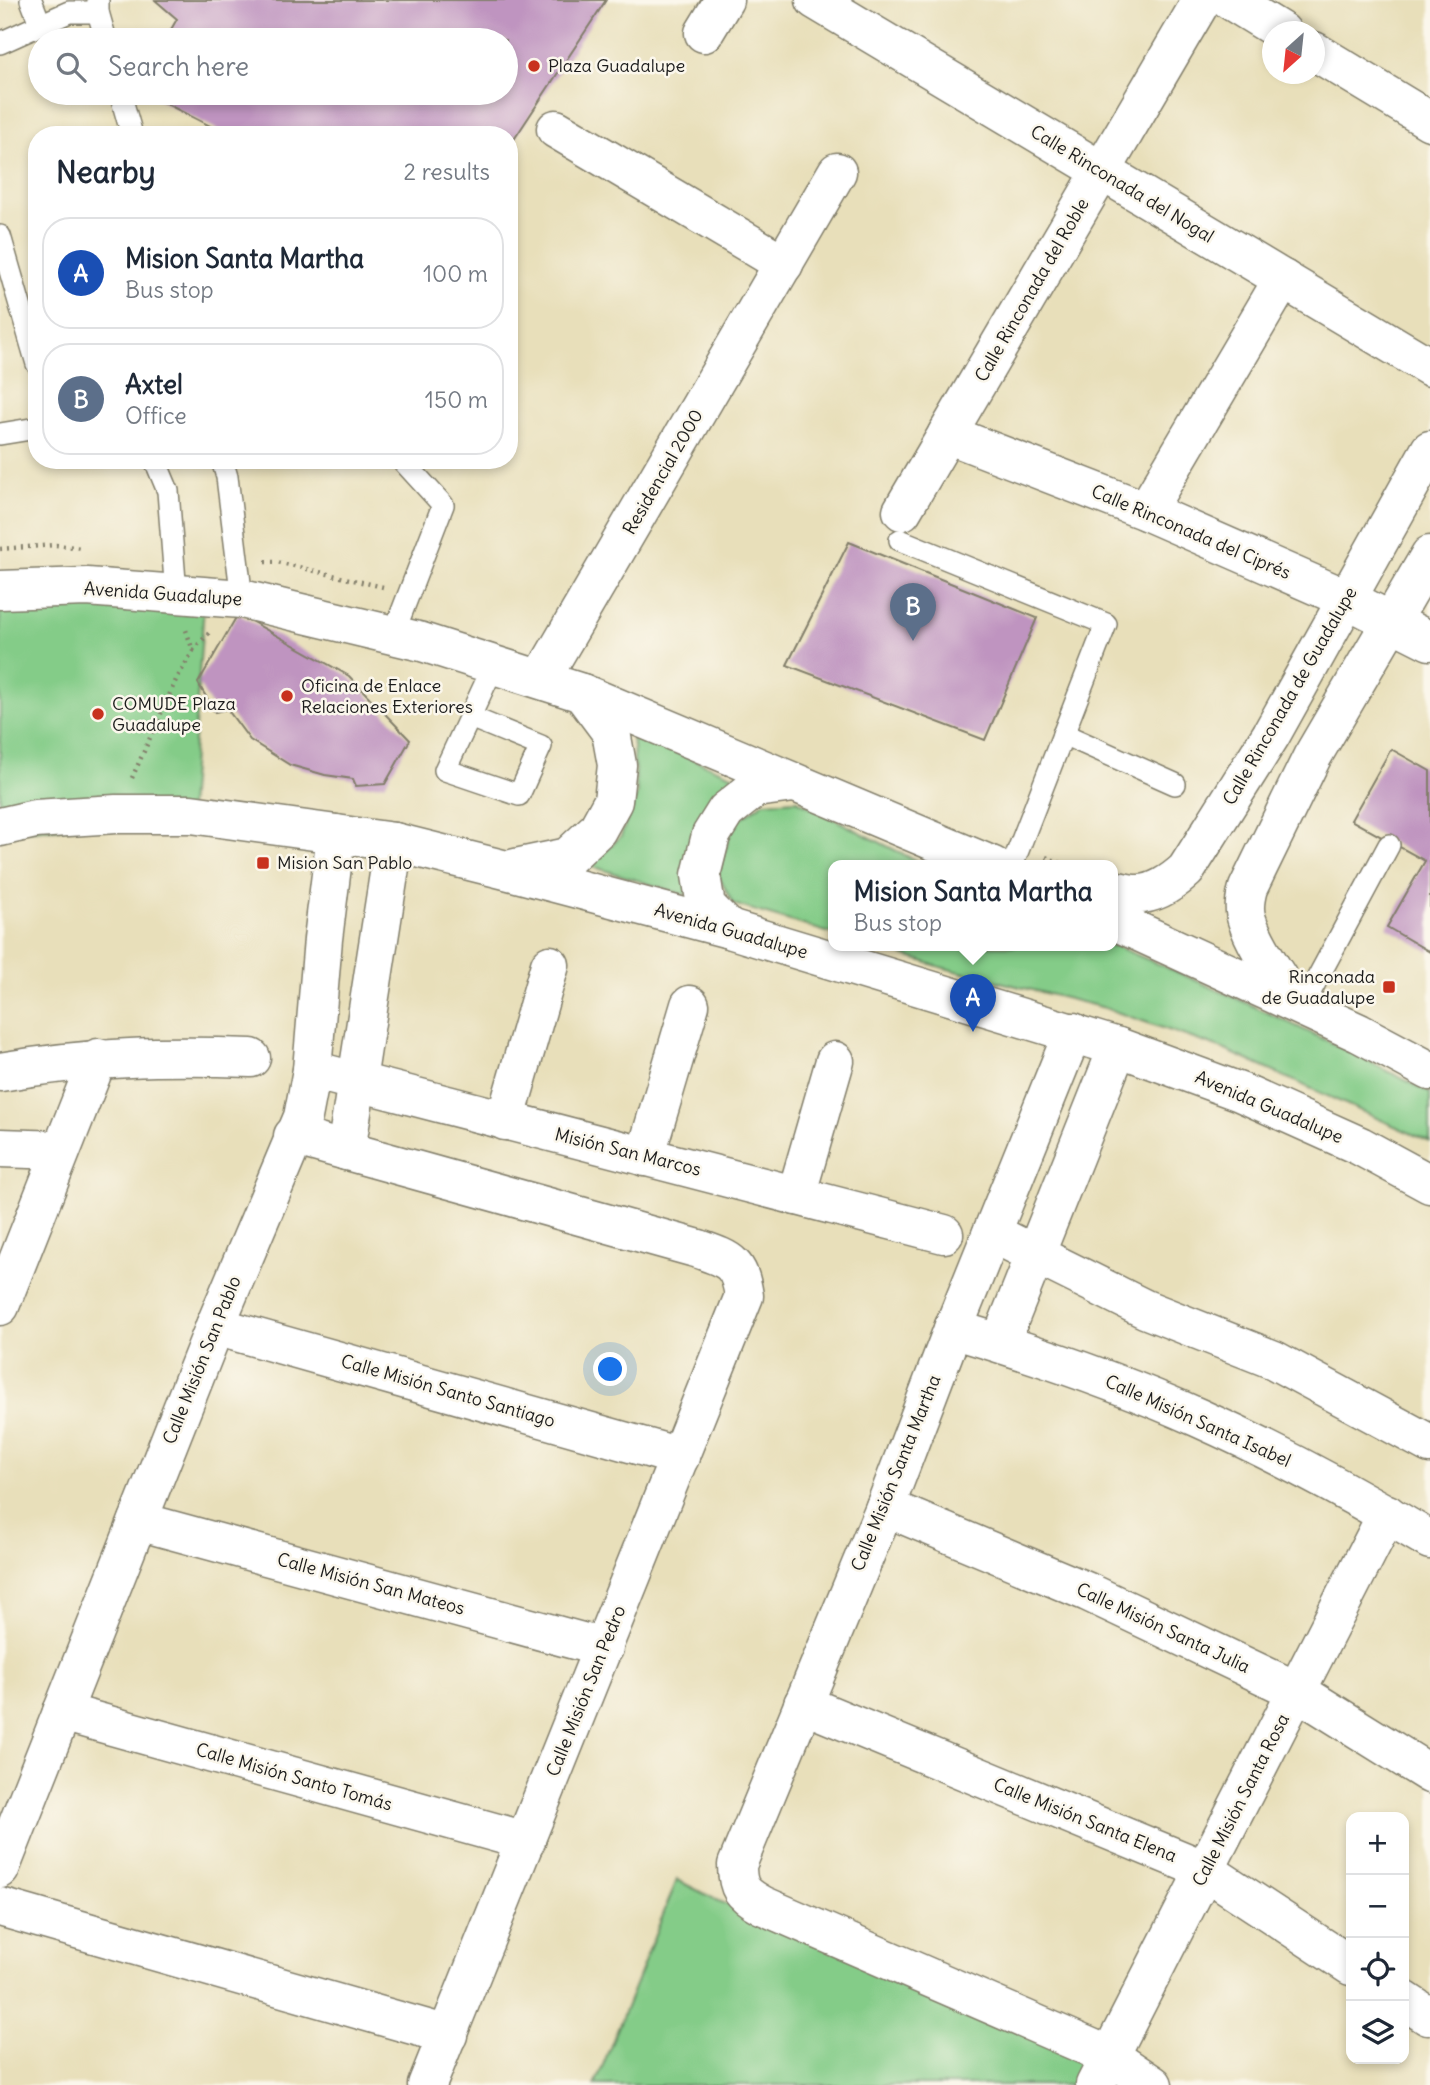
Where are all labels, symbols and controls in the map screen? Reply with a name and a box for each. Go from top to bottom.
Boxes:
north arrow [1262,21,1325,84]
search box [28,28,518,105]
icon: search [52,48,90,86]
text: Search here [108,50,249,83]
place label: Plaza Guadalupe [548,54,685,77]
marker: Plaza Guadalupe [526,58,542,74]
street label: Calle Rinconada del Nogal [1026,120,1218,248]
text: Nearby [56,153,156,191]
text: 2 results [404,157,490,186]
street label: Calle Rinconada del Roble [970,194,1094,386]
text: Mision Santa Martha [125,242,364,275]
text: A [74,259,88,288]
text: 100 m [423,259,488,288]
text: Bus stop [125,275,214,304]
text: Axtel [125,368,183,401]
text: B [73,385,89,414]
text: 150 m [425,385,488,414]
text: Office [125,401,187,430]
street label: Residencial 2000 [617,405,708,538]
street label: Calle Rinconada del Ciprés [1088,479,1294,584]
street label: Avenida Guadalupe [83,577,243,611]
street label: Calle Rinconada de Guadalupe [1218,582,1362,809]
pin: B [890,583,936,641]
place label: Oficina de Enlace Relaciones Exteriores [301,674,473,718]
marker: Oficina de Enlace Relaciones Exteriores [279,688,295,704]
place label: COMUDE Plaza Guadalupe [112,692,236,736]
marker: COMUDE Plaza Guadalupe [90,706,106,722]
place label: Mision San Pablo [277,851,412,874]
marker: Mision San Pablo [255,855,271,871]
popup [828,860,1118,951]
text: Mision Santa Martha [853,875,1093,908]
street label: Avenida Guadalupe [652,898,810,963]
text: Bus stop [853,908,942,937]
place label: Rinconada de Guadalupe [1262,965,1375,1009]
pin: A [950,974,996,1032]
marker: Rinconada de Guadalupe [1381,979,1397,995]
street label: Avenida Guadalupe [1192,1065,1347,1148]
street label: Misión San Marcos [553,1122,704,1181]
street label: Calle Misión San Pablo [157,1272,246,1447]
street label: Calle Misión Santo Santiago [338,1349,558,1432]
your location [593,1352,627,1386]
street label: Calle Misión Santa Isabel [1102,1369,1295,1472]
street label: Calle Misión Santa Martha [846,1371,945,1574]
street label: Calle Misión San Mateos [275,1547,467,1620]
street label: Calle Misión Santa Julia [1073,1577,1254,1678]
street label: Calle Misión San Pedro [541,1602,630,1780]
street label: Calle Misión Santa Rosa [1187,1710,1294,1890]
street label: Calle Misión Santo Tomás [193,1737,395,1816]
street label: Calle Misión Santa Elena [990,1772,1180,1867]
map controls [1346,1812,1409,2064]
button: + [1346,1812,1409,1875]
button: − [1346,1875,1409,1938]
button: locate [1346,1938,1409,2001]
button: layers [1346,2001,1409,2064]

